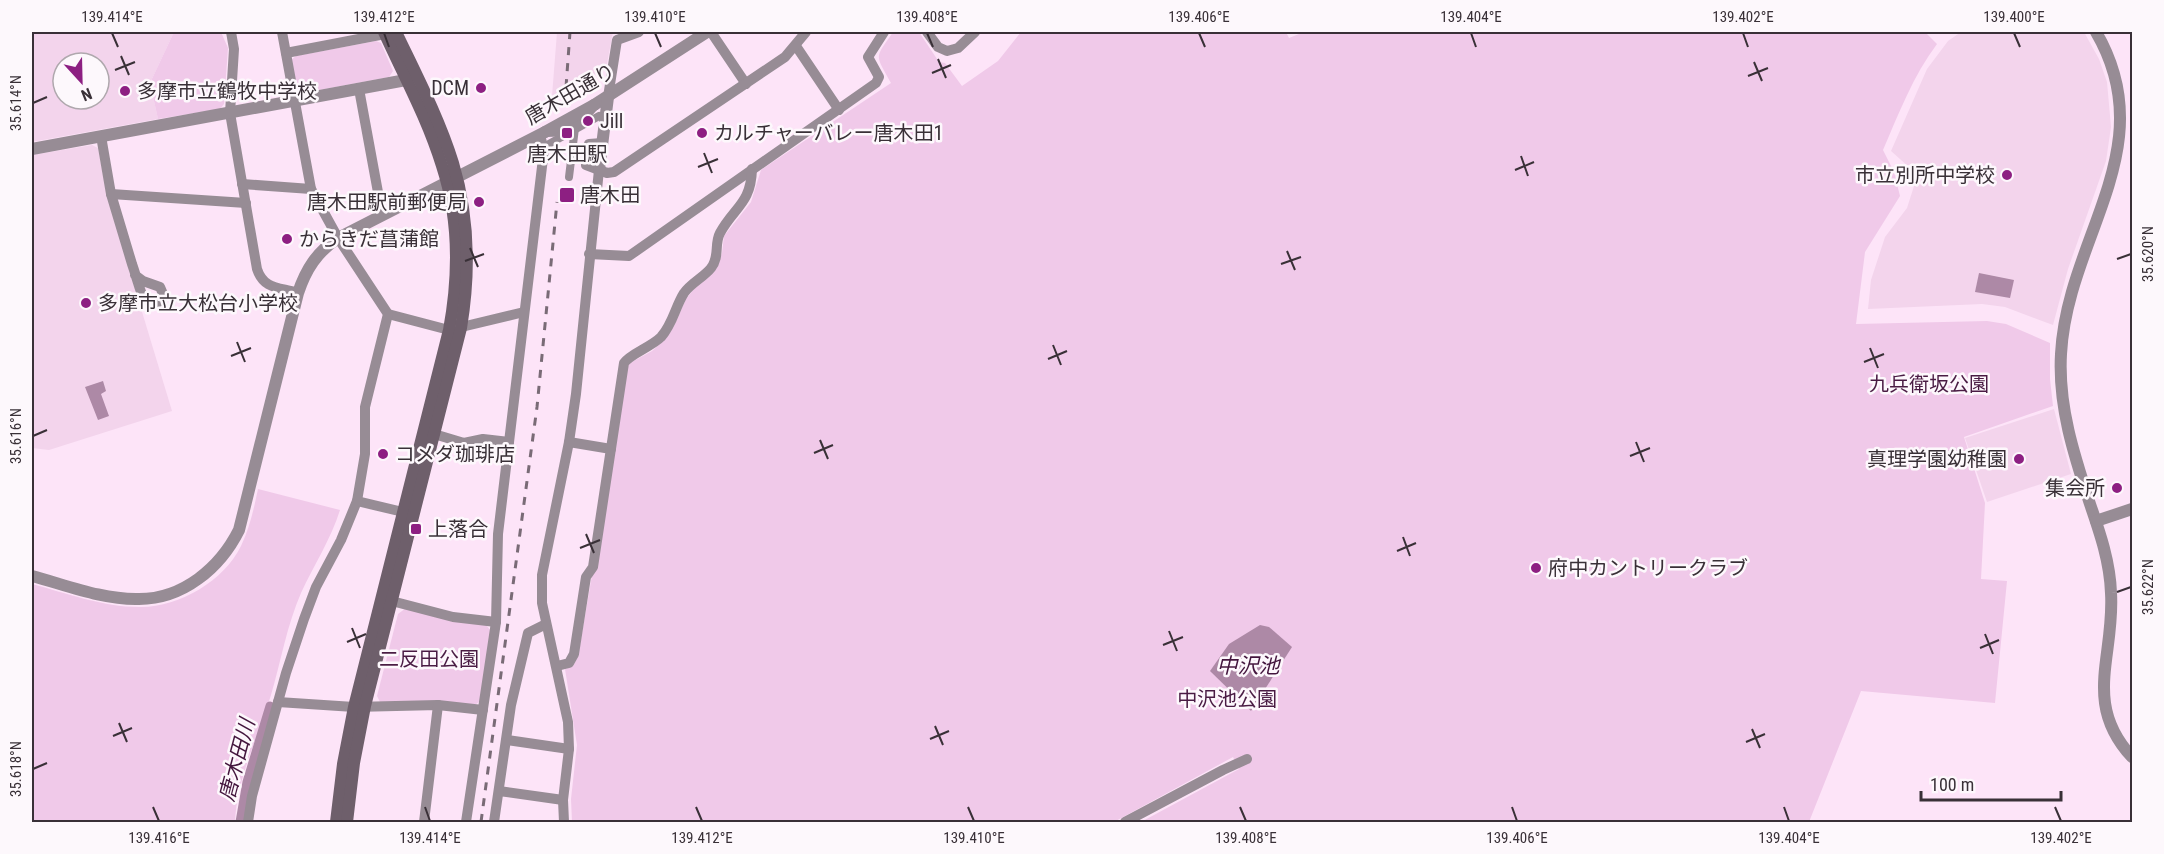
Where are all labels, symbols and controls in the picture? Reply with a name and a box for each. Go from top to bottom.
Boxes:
text: 139.414°E [81,8,143,26]
text: 139.412°E [353,8,415,26]
text: 139.410°E [624,8,686,26]
text: 139.408°E [896,8,958,26]
text: 139.406°E [1168,8,1230,26]
text: 139.404°E [1440,8,1502,26]
text: 139.402°E [1712,8,1774,26]
text: 139.400°E [1983,8,2045,26]
north arrow [51,51,111,111]
street label: 唐木田通り [521,59,619,129]
text: 35.614°N [7,75,25,131]
place label: DCM [431,76,469,100]
place label: 多摩市立鶴牧中学校 [137,79,317,103]
marker: DCM [474,81,488,95]
text: N [78,84,95,105]
marker: 多摩市立鶴牧中学校 [118,84,132,98]
place label: Jill [600,109,623,133]
marker: Jill [581,114,595,128]
place label: カルチャーバレー唐木田1 [714,121,943,145]
marker: 唐木田駅 [560,126,574,140]
marker: カルチャーバレー唐木田1 [695,126,709,140]
place label: 唐木田駅 [527,142,607,166]
place label: 市立別所中学校 [1855,163,1995,187]
marker: 市立別所中学校 [2000,168,2014,182]
place label: 唐木田 [580,183,640,207]
marker: 唐木田 [558,186,576,204]
place label: 唐木田駅前郵便局 [307,190,467,214]
marker: 唐木田駅前郵便局 [472,195,486,209]
text: 35.620°N [2139,226,2157,282]
place label: からきだ菖蒲館 [299,227,439,251]
marker: からきだ菖蒲館 [280,232,294,246]
place label: 多摩市立大松台小学校 [98,291,298,315]
marker: 多摩市立大松台小学校 [79,296,93,310]
park label: 九兵衛坂公園 [1869,372,1989,396]
text: 35.616°N [7,408,25,464]
place label: コメダ珈琲店 [395,442,515,466]
marker: コメダ珈琲店 [376,447,390,461]
place label: 真理学園幼稚園 [1867,447,2007,471]
marker: 真理学園幼稚園 [2012,452,2026,466]
place label: 集会所 [2045,476,2105,500]
marker: 集会所 [2110,481,2124,495]
place label: 上落合 [428,517,488,541]
marker: 上落合 [409,522,423,536]
place label: 府中カントリークラブ [1548,556,1748,580]
text: 35.622°N [2139,559,2157,615]
marker: 府中カントリークラブ [1529,561,1543,575]
park label: 二反田公園 [379,647,479,671]
water label: 中沢池 [1217,654,1281,678]
park label: 中沢池公園 [1177,687,1277,711]
water label: 唐木田川 [215,714,260,804]
text: 35.618°N [7,741,25,797]
scale bar [1921,764,2060,802]
text: 100 m [1930,774,1974,795]
text: 139.416°E [128,829,190,847]
text: 139.414°E [399,829,461,847]
text: 139.412°E [671,829,733,847]
text: 139.410°E [943,829,1005,847]
text: 139.408°E [1215,829,1277,847]
text: 139.406°E [1486,829,1548,847]
text: 139.404°E [1758,829,1820,847]
text: 139.402°E [2030,829,2092,847]

